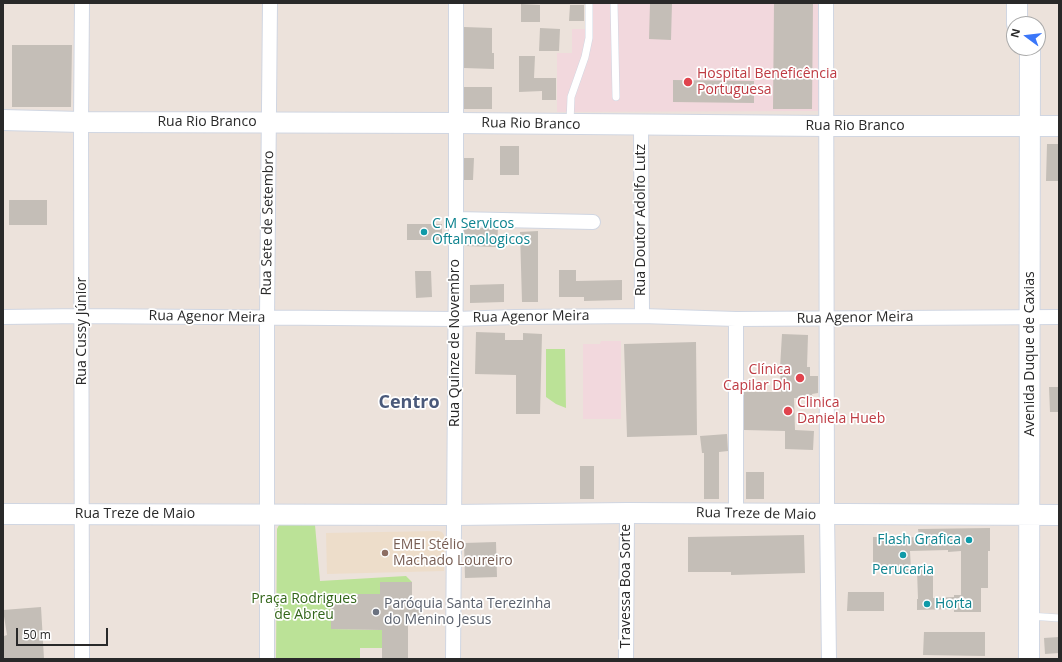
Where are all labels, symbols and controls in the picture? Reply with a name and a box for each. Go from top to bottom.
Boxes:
north arrow [1006,16,1046,56]
text: N [1006,27,1023,39]
place label: Hospital Beneficência Portuguesa [697,66,837,98]
marker: Hospital Beneficência Portuguesa [682,76,694,88]
street label: Rua Rio Branco [157,114,257,130]
street label: Rua Rio Branco [481,115,581,133]
street label: Rua Rio Branco [805,118,905,134]
street label: Rua Doutor Adolfo Lutz [633,144,649,296]
street label: Rua Sete de Setembro [258,150,278,296]
place label: C M Servicos Oftalmologicos [432,216,530,248]
marker: C M Servicos Oftalmologicos [419,227,429,237]
street label: Rua Quinze de Novembro [447,259,463,427]
street label: Avenida Duque de Caxias [1022,271,1038,437]
street label: Rua Cussy Júnior [74,277,90,385]
street label: Rua Agenor Meira [148,308,266,326]
street label: Rua Agenor Meira [472,308,590,326]
street label: Rua Agenor Meira [796,309,914,327]
place label: Clínica Capilar Dh [723,362,791,394]
marker: Clínica Capilar Dh [794,372,806,384]
district label: Centro [378,392,440,414]
place label: Clinica Daniela Hueb [797,395,885,428]
marker: Clinica Daniela Hueb [782,405,794,417]
street label: Rua Treze de Maio [696,505,816,523]
street label: Rua Treze de Maio [75,506,195,522]
street label: Travessa Boa Sorte [618,524,634,648]
place label: Flash Grafica [877,532,961,548]
marker: Flash Grafica [964,535,974,545]
place label: EMEI Stélio Machado Loureiro [393,537,513,570]
marker: EMEI Stélio Machado Loureiro [380,548,390,558]
marker: Perucaria [898,550,908,560]
place label: Perucaria [872,562,934,578]
park label: Praça Rodrigues de Abreu [251,591,357,624]
place label: Paróquia Santa Terezinha do Menino Jesus [384,596,551,628]
place label: Horta [935,596,972,612]
marker: Horta [922,599,932,609]
marker: Paróquia Santa Terezinha do Menino Jesus [371,607,381,617]
scale bar [18,620,110,646]
text: 50 m [23,626,51,643]

